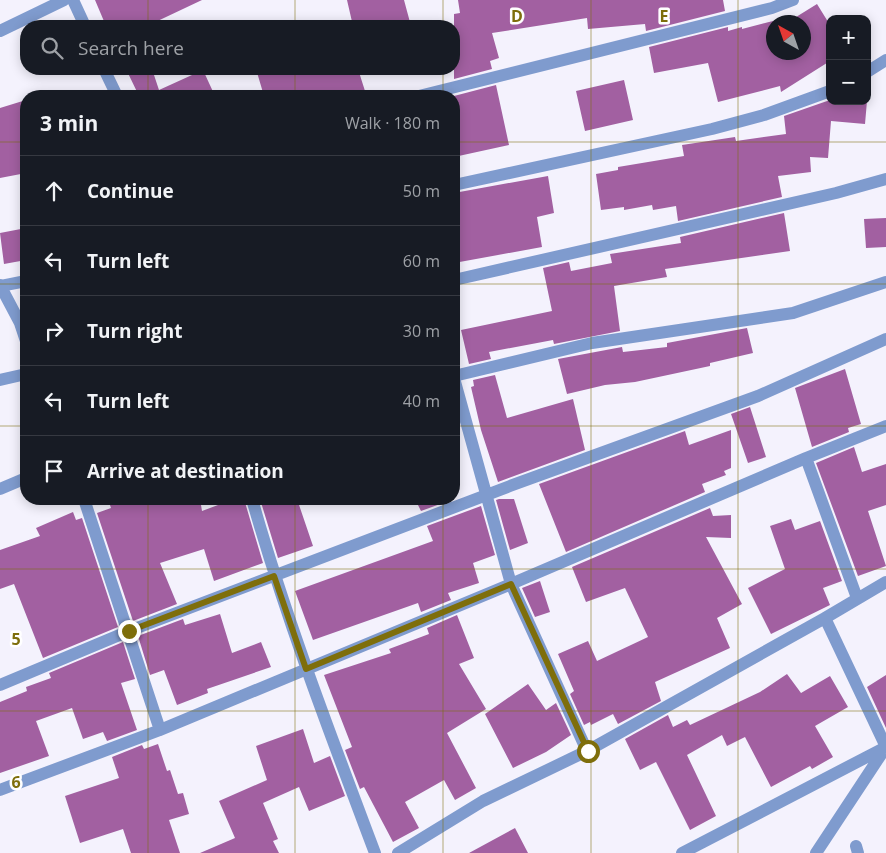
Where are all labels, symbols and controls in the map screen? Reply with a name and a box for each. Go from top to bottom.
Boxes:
text: D [511,5,523,27]
text: E [660,5,669,27]
north arrow [766,15,811,60]
map controls [826,15,871,105]
button: + [826,15,871,60]
search box [20,20,460,75]
icon: search [38,34,66,62]
text: Search here [78,35,184,61]
button: − [826,60,871,105]
text: 3 min [40,109,98,137]
text: Walk · 180 m [345,112,440,134]
icon: ahead [40,177,68,205]
text: Continue [87,178,174,204]
text: 50 m [403,180,440,202]
icon: left [40,247,68,275]
text: Turn left [87,248,169,274]
text: 60 m [403,250,440,272]
icon: right [40,317,68,345]
text: Turn right [87,318,182,344]
text: 30 m [403,320,440,342]
icon: left [40,387,68,415]
text: Turn left [87,388,169,414]
text: 40 m [403,390,440,412]
icon: arrive [40,457,68,485]
text: Arrive at destination [87,458,284,484]
route end [118,620,141,643]
text: 5 [11,628,21,650]
route start [577,740,600,763]
text: 6 [11,771,21,793]

